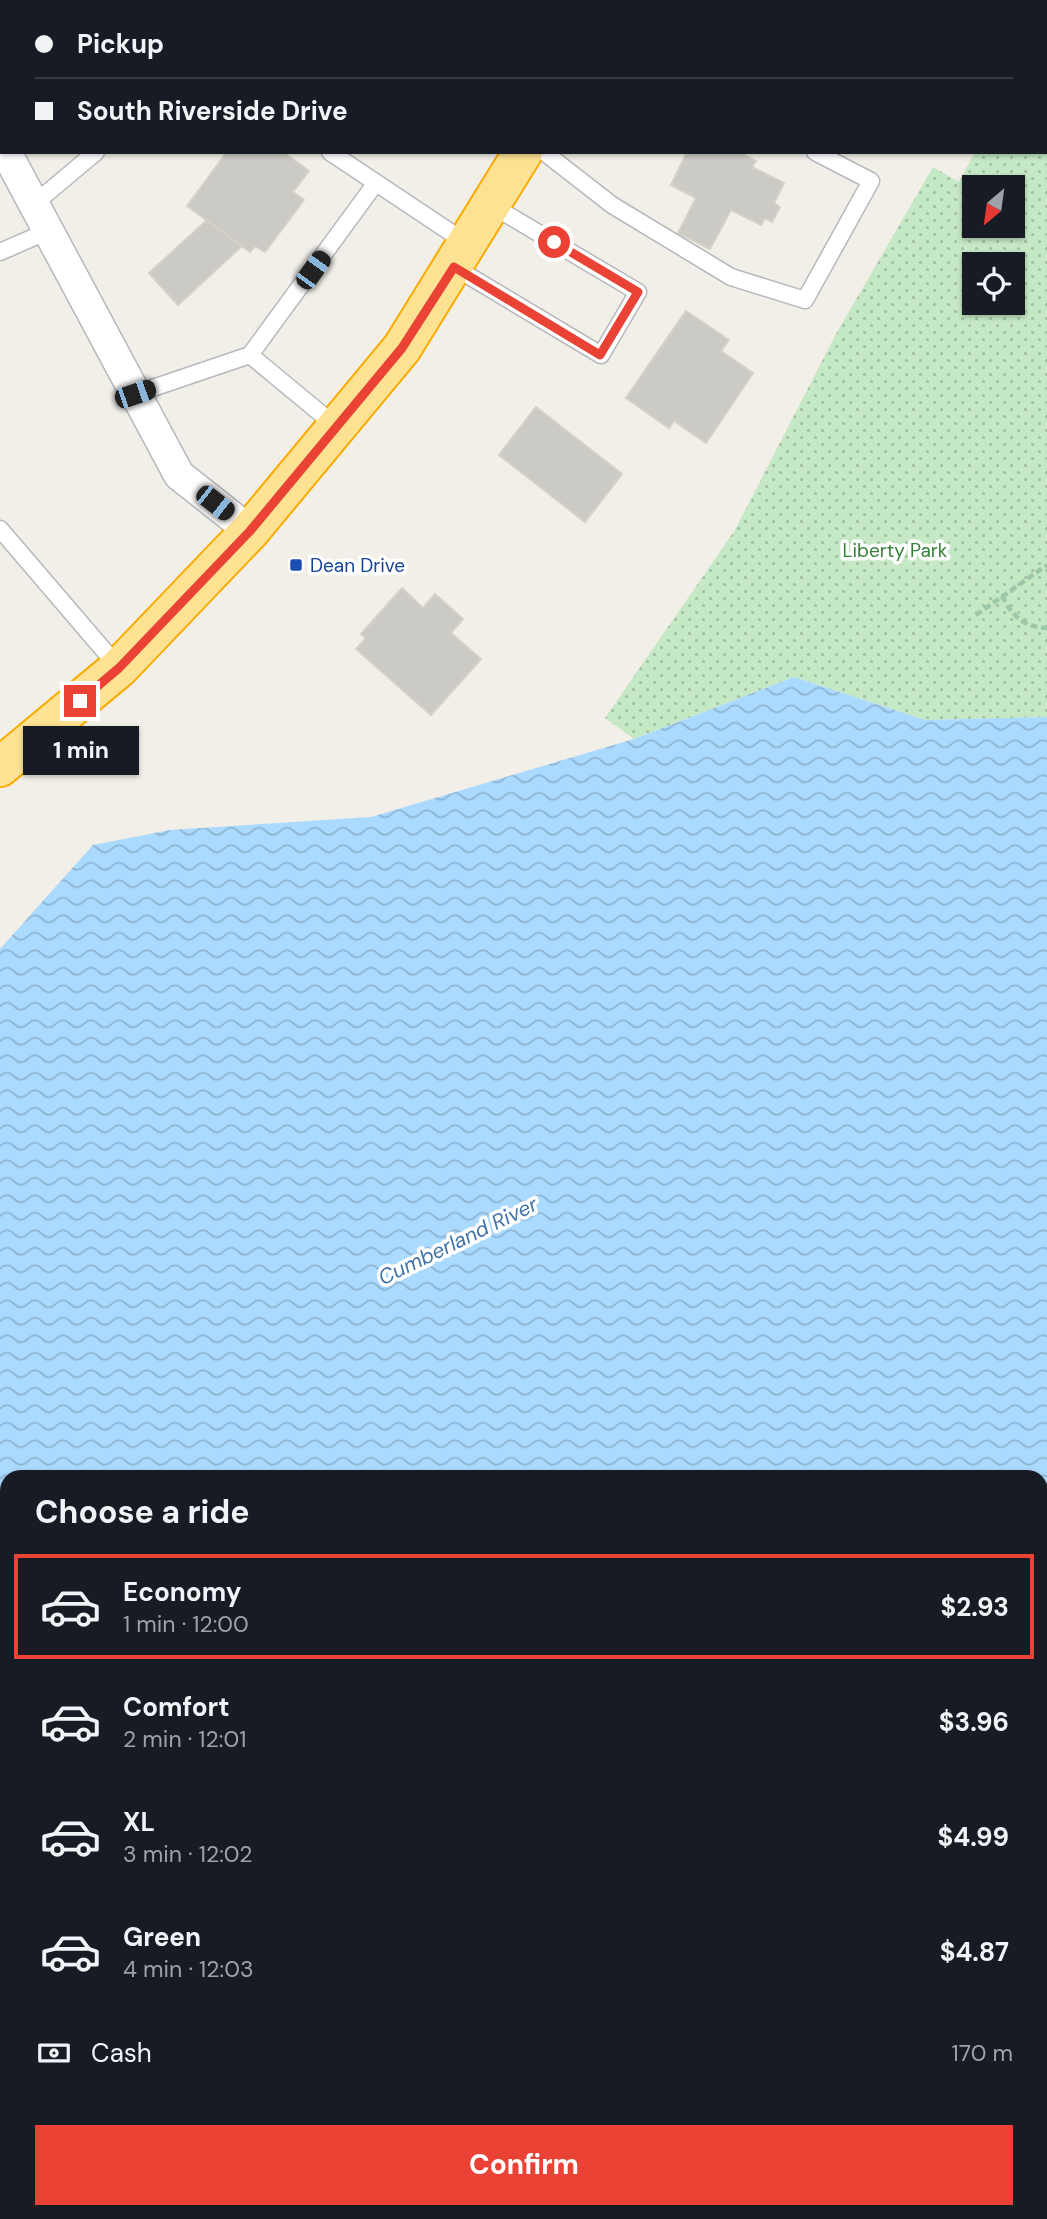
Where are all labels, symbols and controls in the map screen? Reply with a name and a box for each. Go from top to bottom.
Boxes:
text: Pickup [77,27,164,61]
text: South Riverside Drive [77,94,348,128]
north arrow [962,175,1026,238]
map controls [962,175,1025,315]
route start [538,226,570,258]
car [293,247,334,293]
button: locate [962,252,1025,315]
car [112,377,159,411]
car [192,482,239,524]
park label: Liberty Park [843,538,948,563]
place label: Dean Drive [310,553,405,578]
marker: Dean Drive [288,557,304,573]
route end [64,685,96,717]
callout: 1 min [22,726,138,774]
text: 1 min [53,735,109,765]
water label: Cumberland River [374,1190,543,1292]
text: Choose a ride [35,1491,250,1533]
icon: car [39,1575,102,1638]
text: Economy [123,1575,241,1609]
text: $2.93 [941,1590,1009,1624]
text: 1 min · 12:00 [123,1609,249,1639]
icon: car [39,1690,102,1753]
text: Comfort [123,1690,229,1724]
text: $3.96 [939,1705,1009,1739]
text: 2 min · 12:01 [123,1724,246,1754]
icon: car [39,1805,102,1868]
text: XL [123,1805,155,1839]
text: $4.99 [938,1820,1009,1854]
text: 3 min · 12:02 [123,1839,253,1869]
icon: car [39,1920,102,1983]
text: Green [123,1920,201,1954]
text: $4.87 [940,1935,1009,1969]
text: 4 min · 12:03 [123,1954,253,1984]
icon: cash [35,2034,73,2072]
text: Cash [91,2036,152,2070]
text: 170 m [952,2038,1013,2068]
button: Confirm [35,2125,1013,2205]

